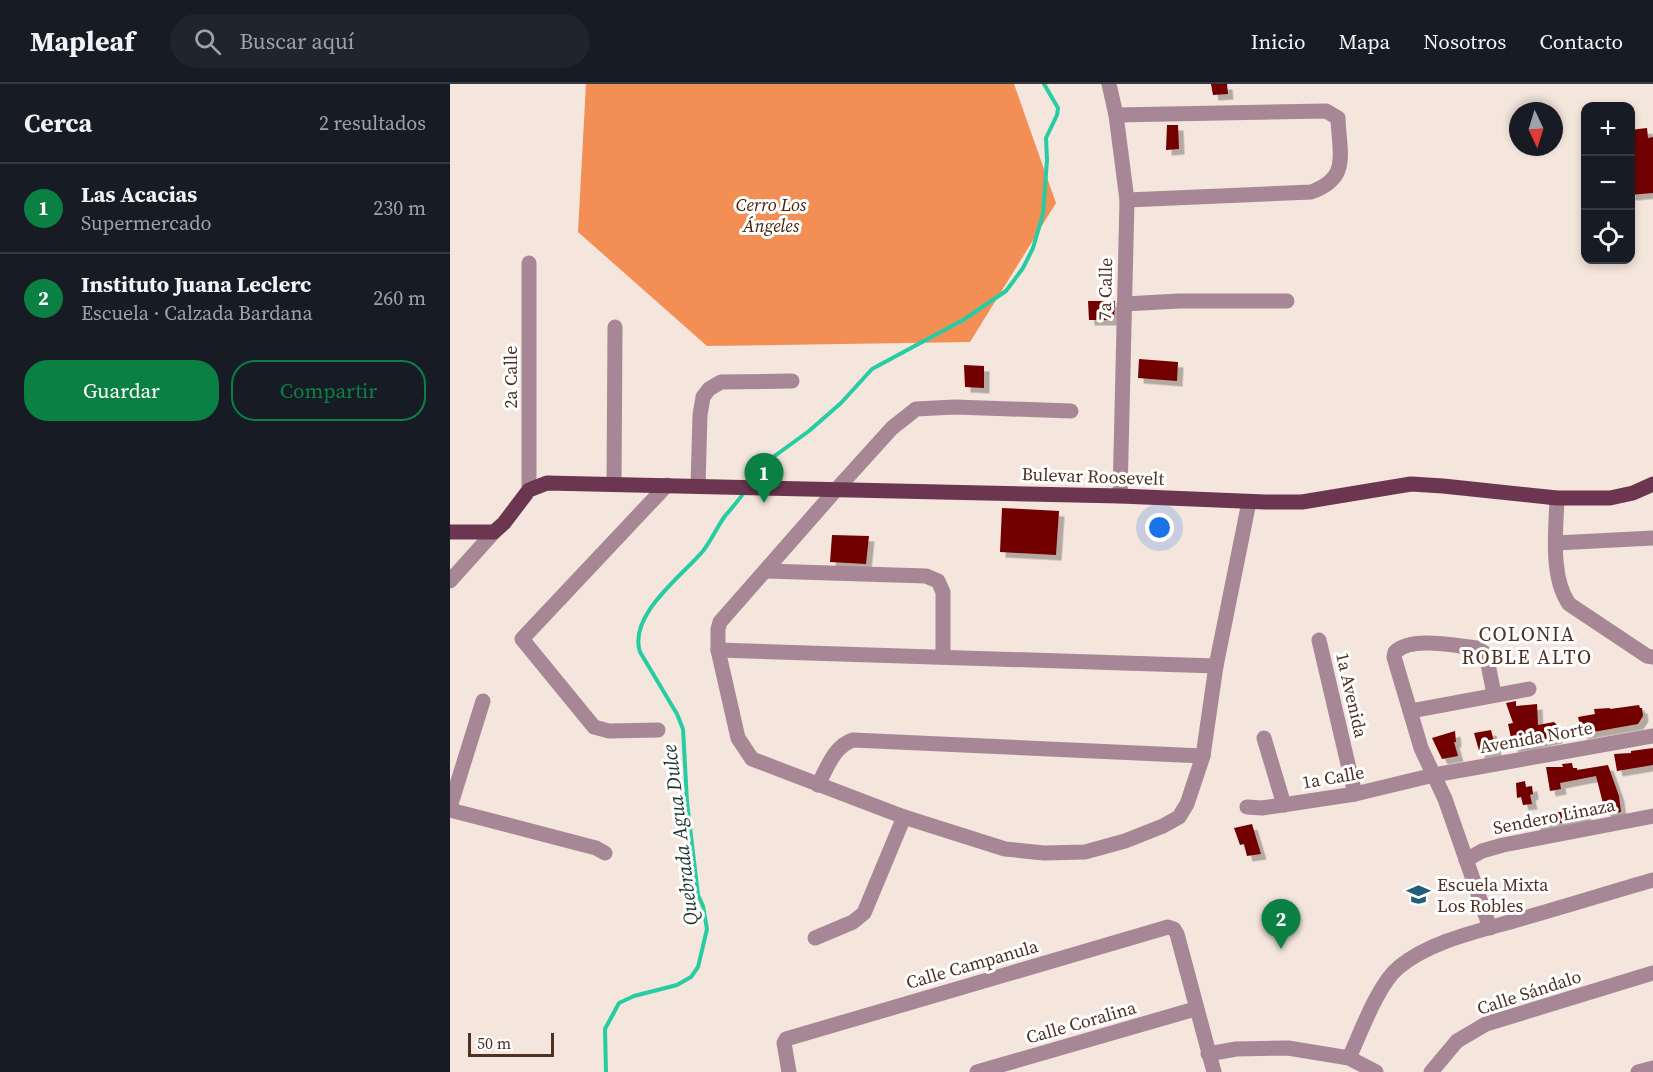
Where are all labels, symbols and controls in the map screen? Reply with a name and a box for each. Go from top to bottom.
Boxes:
search box [170,14,590,68]
text: Mapleaf [30,22,134,60]
icon: search [191,25,224,58]
text: Buscar aquí [239,26,354,56]
text: Inicio [1251,27,1305,56]
text: Mapa [1338,27,1390,56]
text: Nosotros [1423,27,1506,56]
text: Contacto [1539,27,1623,56]
north arrow [1509,102,1563,156]
map controls [1581,102,1635,264]
button: + [1581,102,1635,156]
text: Cerca [24,105,92,141]
text: 2 resultados [319,109,426,137]
button: − [1581,156,1635,210]
text: Las Acacias [81,179,197,209]
park label: Cerro Los Ángeles [736,192,807,238]
text: 1 [38,194,49,222]
text: 230 m [373,194,426,222]
text: Supermercado [81,209,212,237]
button: locate [1581,210,1635,264]
street label: 7a Calle [1092,257,1118,321]
text: Instituto Juana Leclerc [81,269,311,299]
text: 2 [38,284,49,312]
text: 260 m [373,284,426,312]
text: Escuela · Calzada Bardana [81,299,313,327]
street label: 2a Calle [498,346,523,408]
button: Guardar [24,360,219,421]
button: Compartir [231,360,426,421]
pin: 1 [744,454,784,503]
street label: Bulevar Roosevelt [1021,461,1165,491]
your location [1145,513,1174,542]
district label: COLONIA ROBLE ALTO [1461,620,1593,671]
street label: 1a Avenida [1330,650,1374,741]
street label: Avenida Norte [1478,715,1594,759]
water label: Quebrada Agua Dulce [655,743,705,927]
street label: 1a Calle [1300,759,1366,795]
street label: Sendero Linaza [1491,792,1618,840]
place label: Escuela Mixta Los Robles [1437,872,1549,918]
school or university icon: Escuela Mixta Los Robles [1406,881,1432,907]
pin: 2 [1262,900,1300,949]
street label: Calle Campanula [903,933,1042,995]
street label: Calle Sándalo [1474,963,1584,1021]
street label: Calle Coralina [1023,994,1140,1050]
scale bar [468,1030,554,1058]
text: 50 m [477,1032,511,1054]

